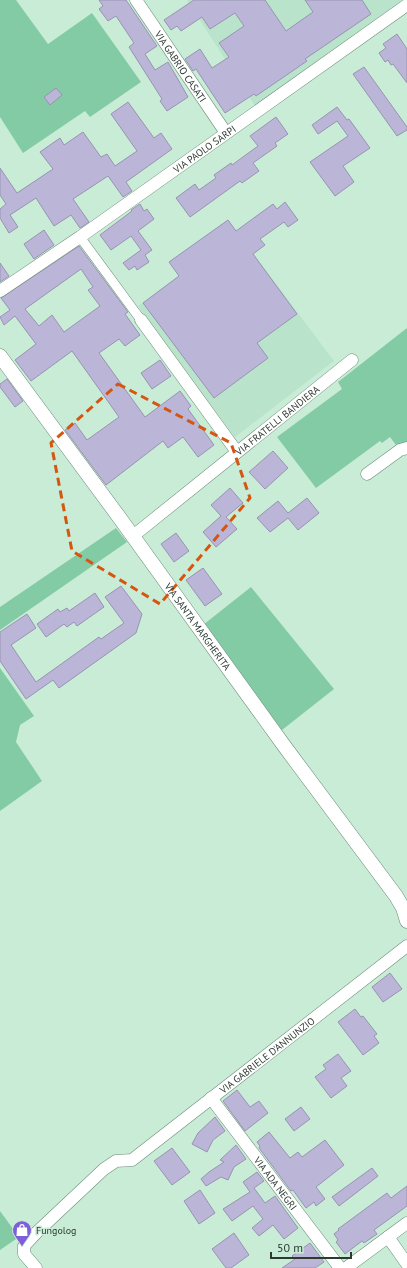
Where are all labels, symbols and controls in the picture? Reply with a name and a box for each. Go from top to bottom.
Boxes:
street label: VIA GABRIO CASATI [152,27,210,104]
street label: VIA PAOLO SARPI [170,122,238,176]
street label: VIA FRATELLI BANDIERA [232,382,322,459]
street label: VIA SANTA MARGHERITA [161,579,234,673]
street label: VIA GABRIELE D'ANNUNZIO [216,1014,317,1097]
street label: VIA ADA NEGRI [251,1153,300,1213]
shop icon: Fungolog [11,1219,33,1247]
place label: Fungolog [36,1224,76,1237]
scale bar [271,1234,351,1260]
text: 50 m [277,1240,303,1255]

